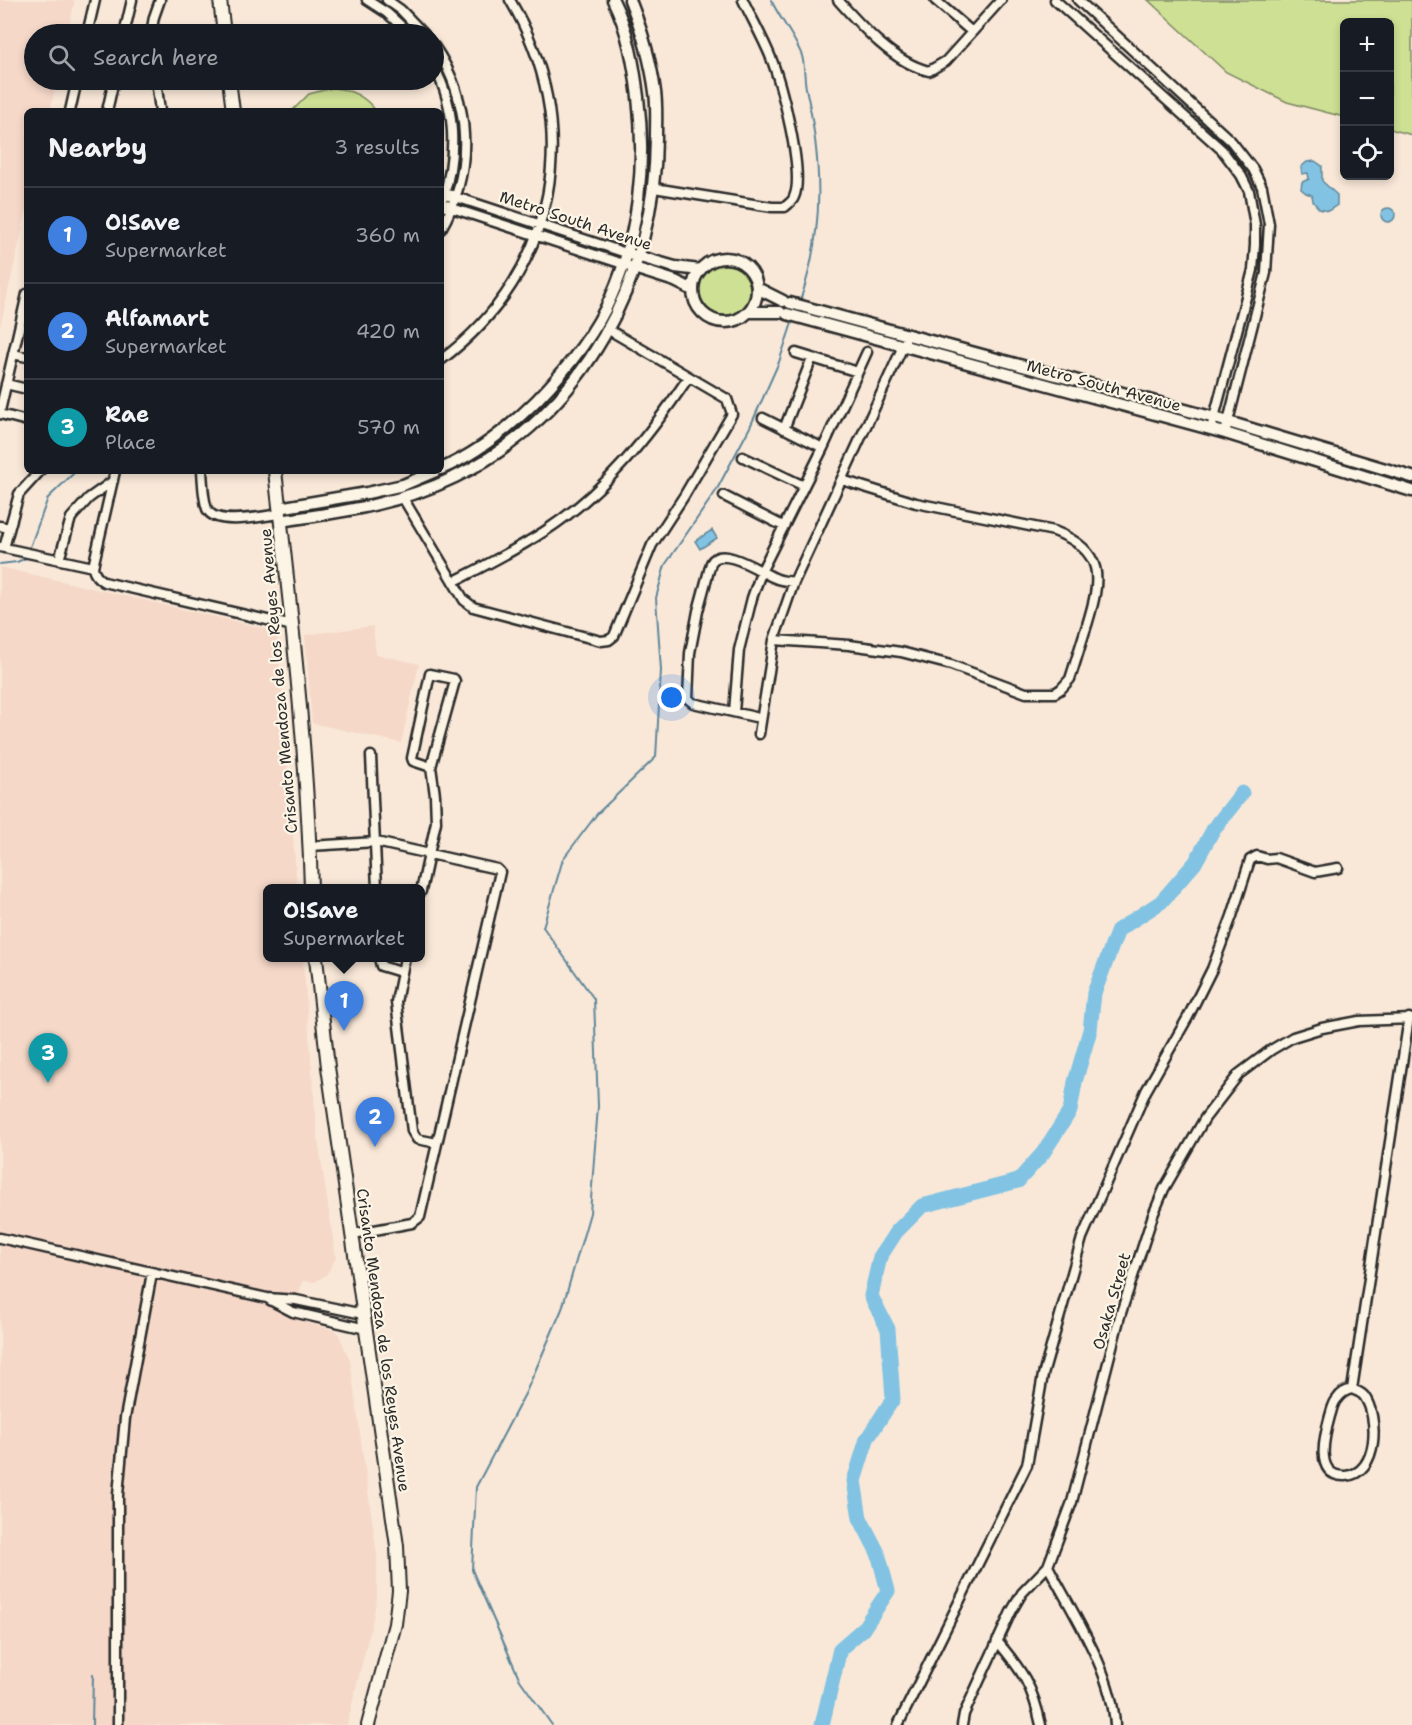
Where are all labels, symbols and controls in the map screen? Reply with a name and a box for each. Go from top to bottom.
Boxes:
map controls [1340,18,1394,180]
button: + [1340,18,1394,72]
search box [24,24,444,90]
icon: search [45,41,78,74]
text: Search here [93,43,219,72]
button: − [1340,72,1394,126]
button: locate [1340,126,1394,180]
text: Nearby [48,130,147,165]
text: 3 results [334,134,420,160]
street label: Metro South Avenue [497,186,655,255]
text: O!Save [105,208,180,237]
text: 1 [63,222,72,248]
text: 360 m [355,222,420,248]
text: Supermarket [105,237,227,263]
text: Alfamart [105,304,209,333]
text: 2 [61,318,75,344]
text: 420 m [356,318,420,344]
text: Supermarket [105,333,227,359]
street label: Metro South Avenue [1024,355,1183,416]
text: Rae [105,400,149,429]
text: 3 [61,414,75,440]
text: 570 m [357,414,420,440]
text: Place [105,429,156,455]
street label: Crisanto Mendoza de los Reyes Avenue [255,527,302,834]
your location [657,683,686,712]
popup [263,884,425,962]
text: O!Save [283,896,359,925]
text: Supermarket [283,925,405,951]
pin: 1 [324,982,364,1031]
pin: 3 [28,1034,68,1083]
pin: 2 [356,1098,394,1147]
street label: Crisanto Mendoza de los Reyes Avenue [352,1187,415,1493]
street label: Osaka Street [1088,1250,1135,1352]

